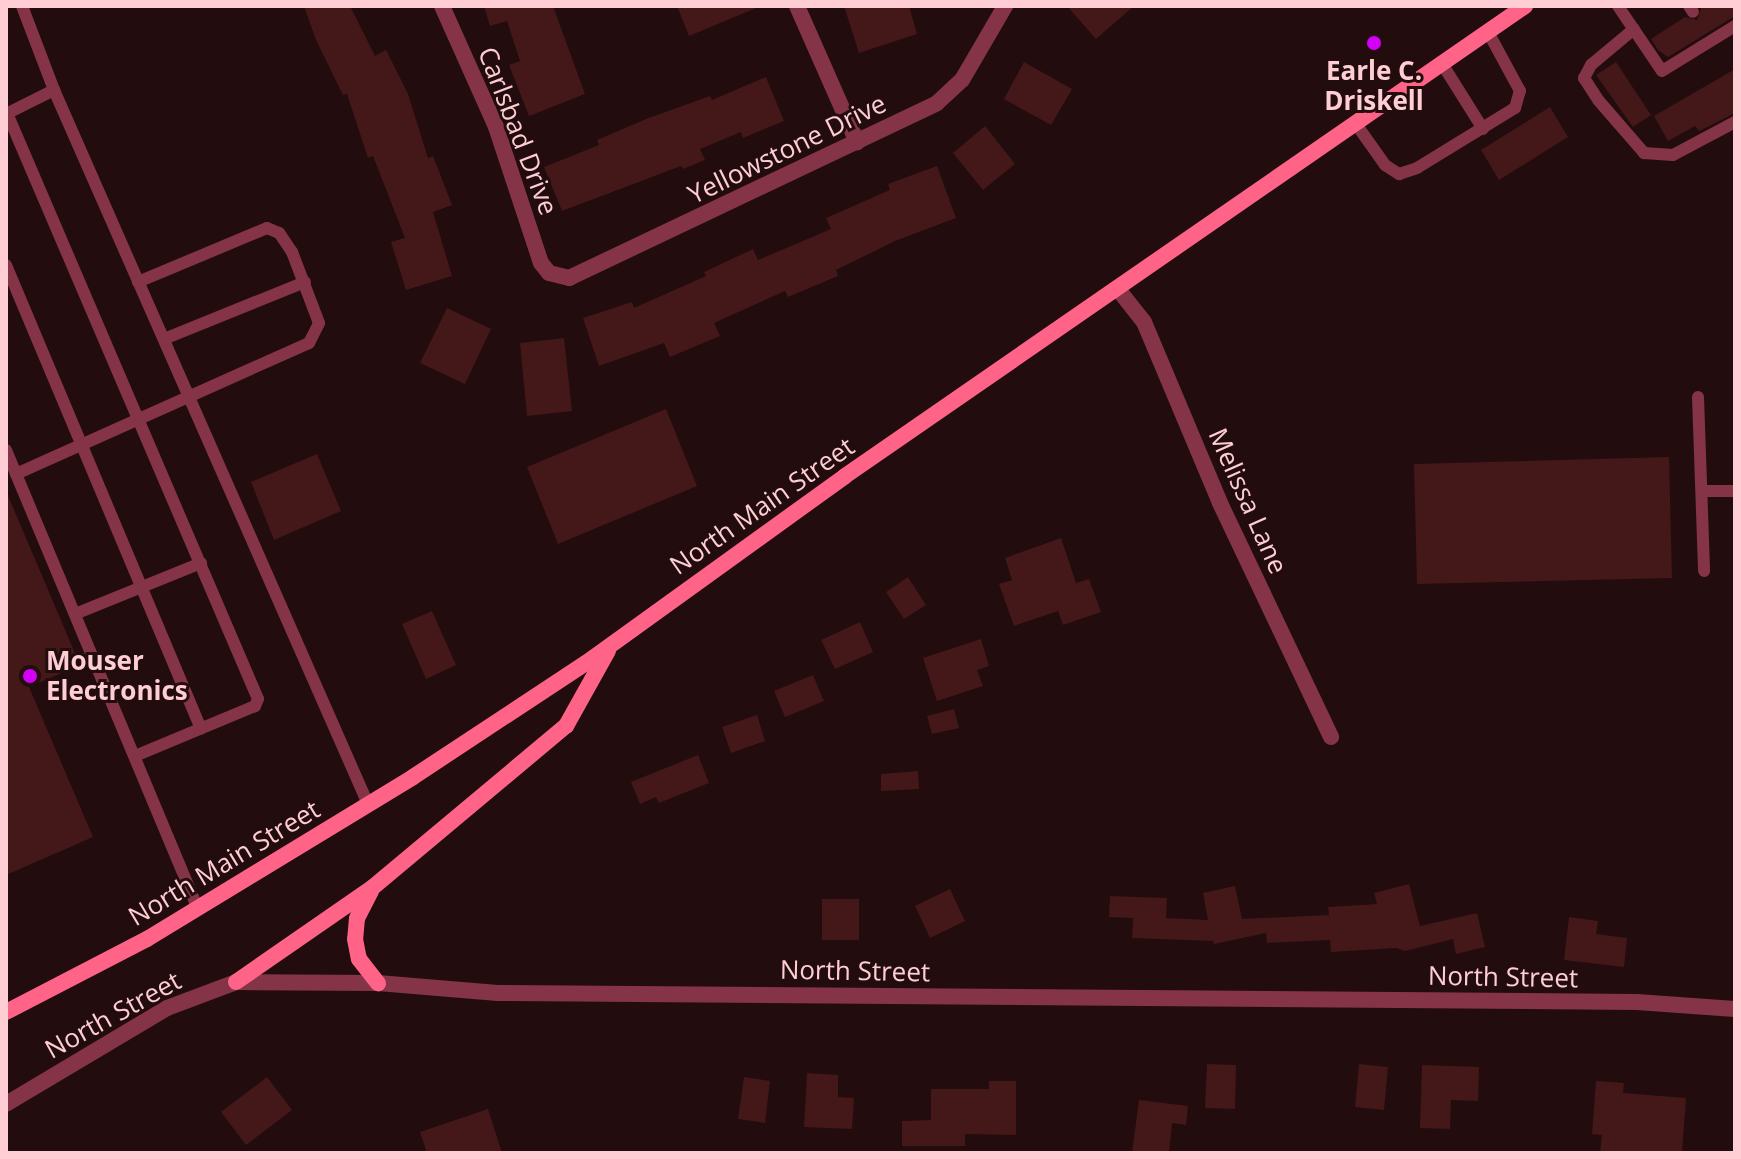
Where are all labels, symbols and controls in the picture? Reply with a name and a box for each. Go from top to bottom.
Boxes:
marker: Earle C. Driskell [1365,34,1383,52]
street label: Carlsbad Drive [472,43,564,219]
place label: Earle C. Driskell [1324,55,1424,116]
street label: Yellowstone Drive [683,88,891,210]
street label: Melissa Lane [1202,424,1294,578]
street label: North Main Street [664,431,860,581]
place label: Mouser Electronics [46,645,188,706]
marker: Mouser Electronics [21,667,39,685]
street label: North Main Street [123,794,325,932]
street label: North Street [780,954,930,988]
street label: North Street [1428,960,1578,994]
street label: North Street [40,965,186,1065]

